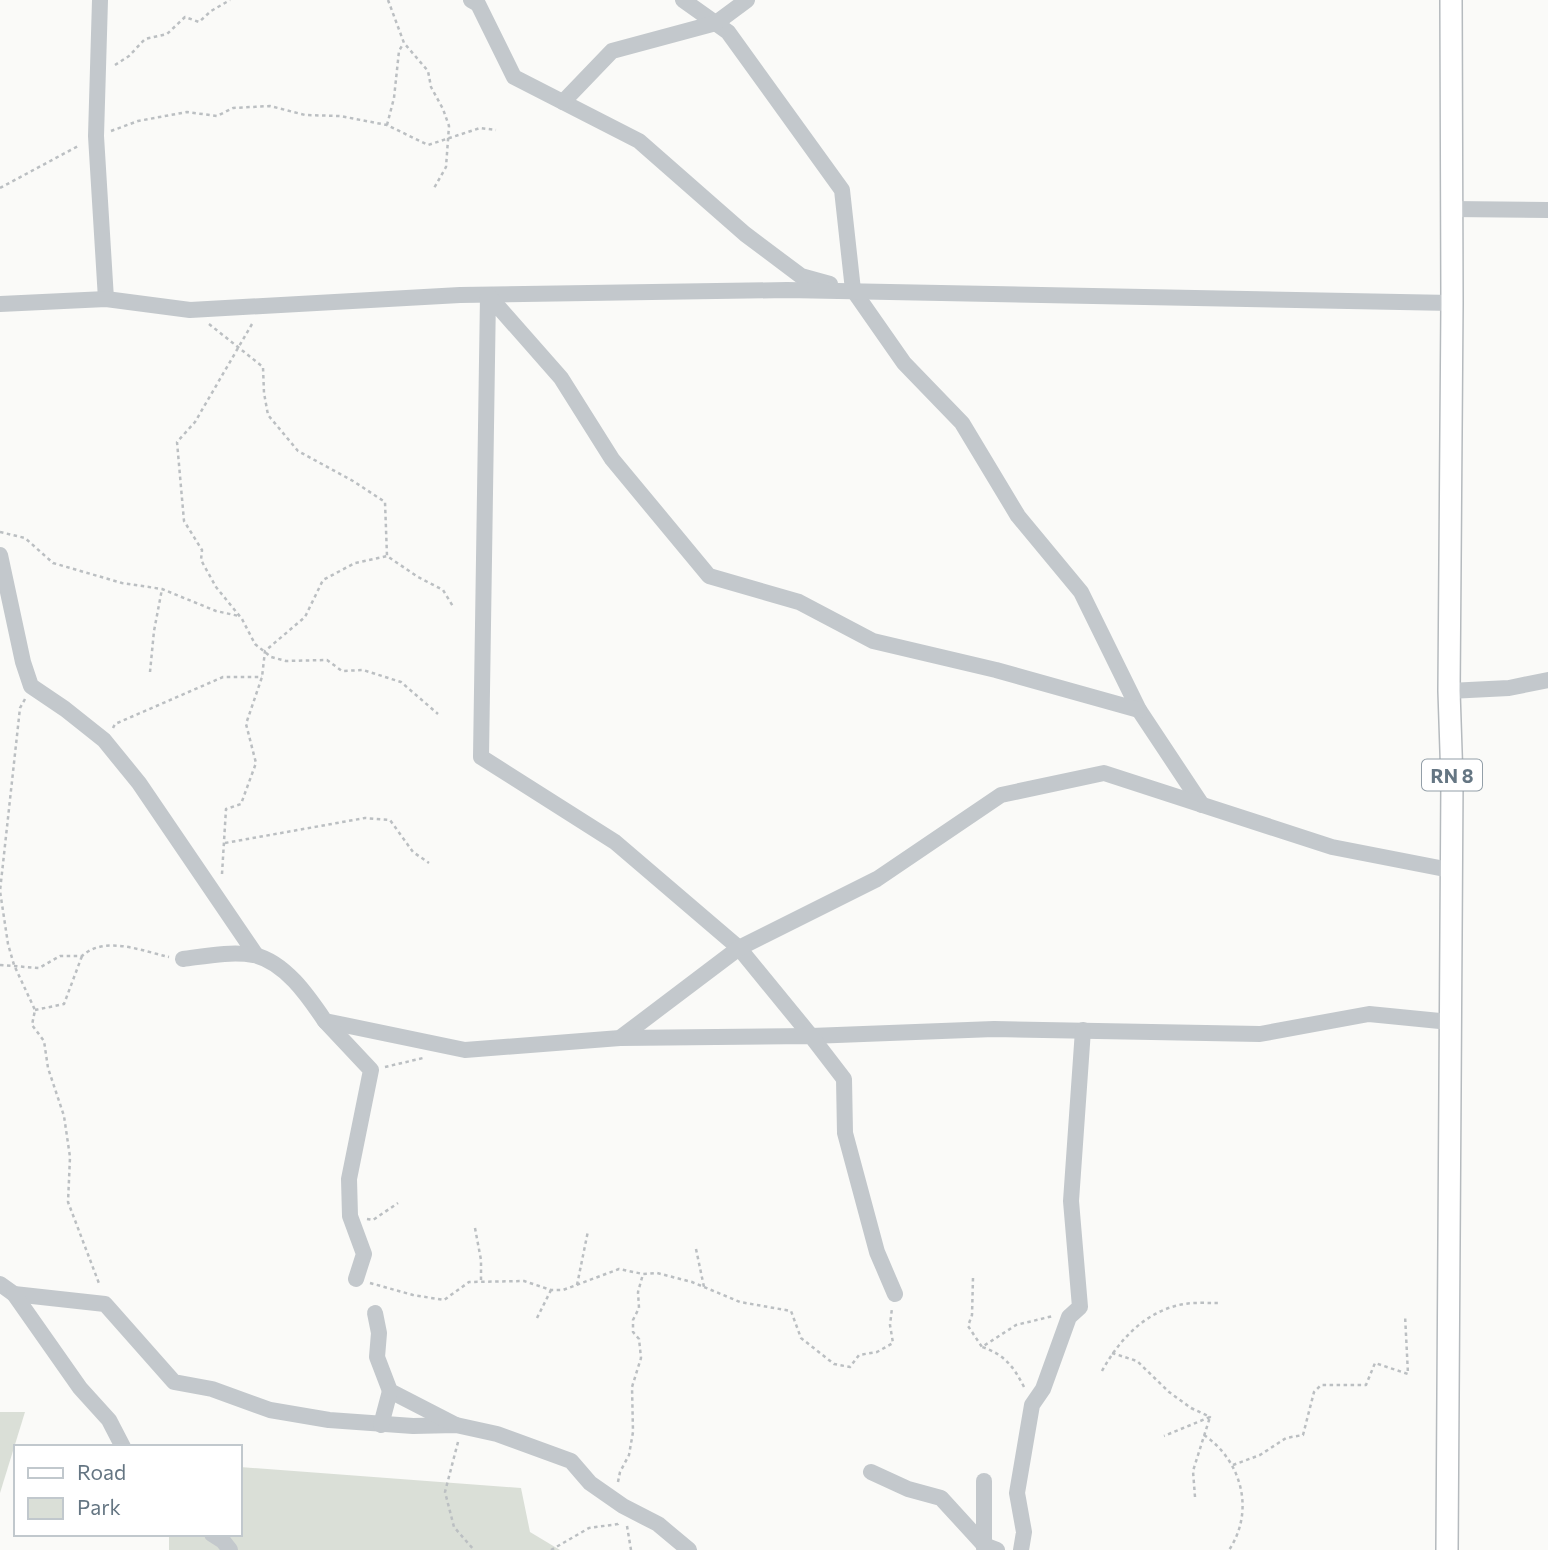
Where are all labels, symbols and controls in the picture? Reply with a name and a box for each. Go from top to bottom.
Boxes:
road number: RN 8 [1422,760,1482,790]
legend [14,1445,242,1536]
text: Road [77,1459,126,1484]
text: Park [77,1494,121,1519]

